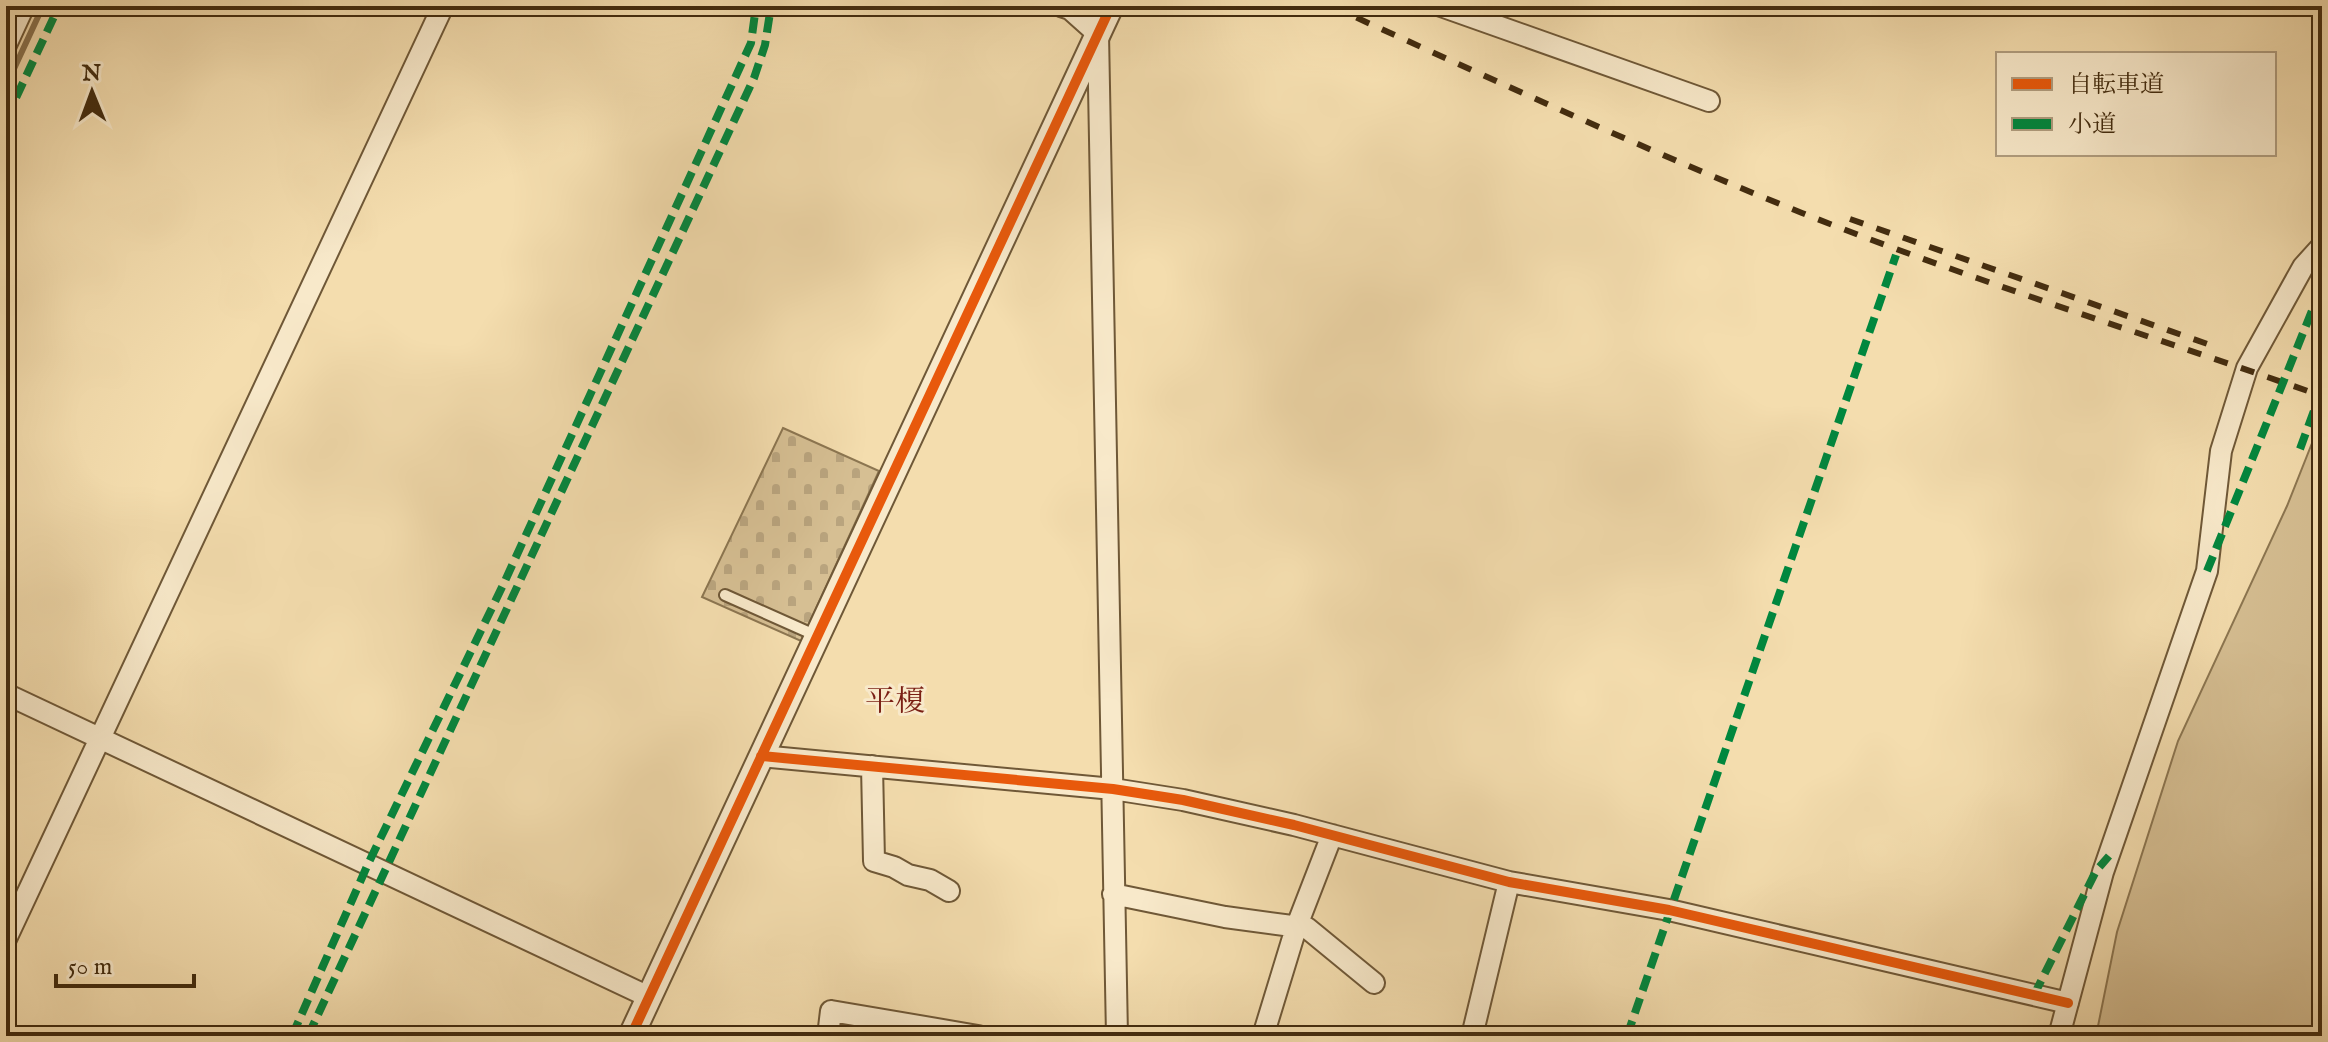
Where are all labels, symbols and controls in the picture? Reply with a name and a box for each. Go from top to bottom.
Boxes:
north arrow [52,52,132,132]
legend [1996,52,2276,156]
text: N [81,60,101,88]
text: 自転車道 [2068,70,2164,101]
text: 小道 [2068,110,2116,141]
district label: 平榎 [865,684,925,722]
scale bar [56,938,194,988]
text: 50 m [68,952,112,983]

